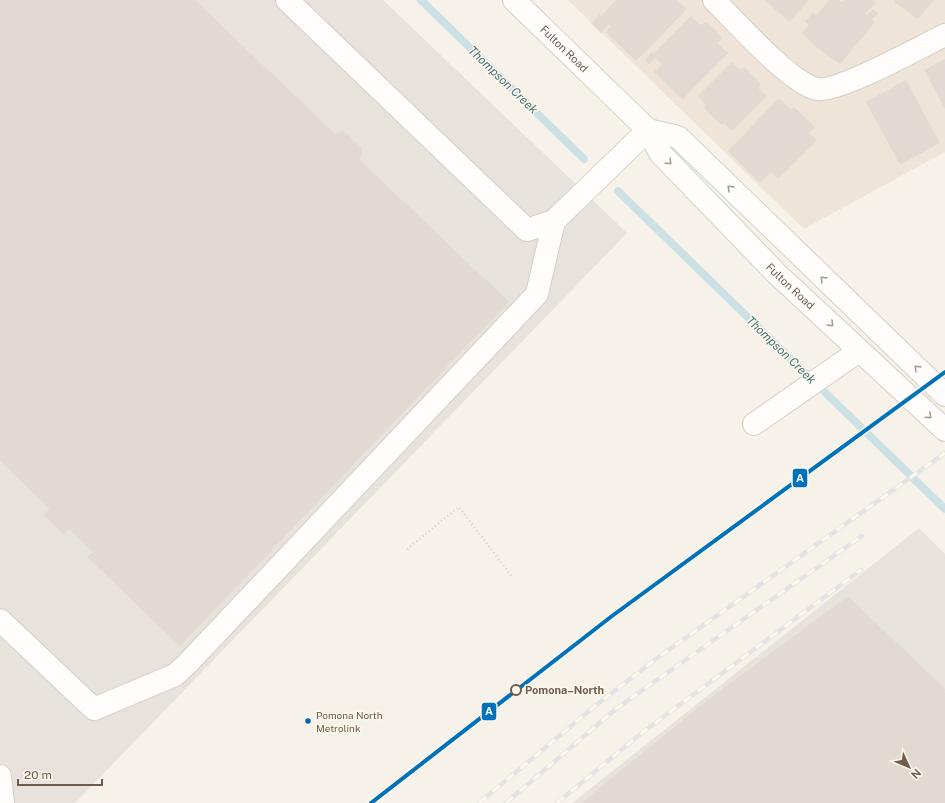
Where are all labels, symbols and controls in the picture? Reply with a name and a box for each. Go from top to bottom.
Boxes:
street label: Fulton Road [538,23,590,74]
water label: Thompson Creek [465,43,541,117]
one-way arrow [665,157,672,165]
one-way arrow [727,185,735,193]
street label: Fulton Road [764,261,817,312]
one-way arrow [820,276,828,284]
water label: Thompson Creek [743,313,819,387]
one-way arrow [826,319,834,326]
one-way arrow [914,366,922,373]
one-way arrow [924,411,931,418]
line badge: A [792,468,808,488]
text: A [796,472,804,484]
marker: Pomona–North [510,684,522,696]
place label: Pomona–North [525,684,604,696]
line badge: A [481,702,497,721]
text: A [485,705,493,717]
place label: Pomona North Metrolink [316,709,383,734]
marker: Pomona North Metrolink [303,716,313,726]
north arrow [889,747,929,787]
scale bar [18,761,102,787]
text: N [909,767,923,781]
text: 20 m [24,768,52,782]

